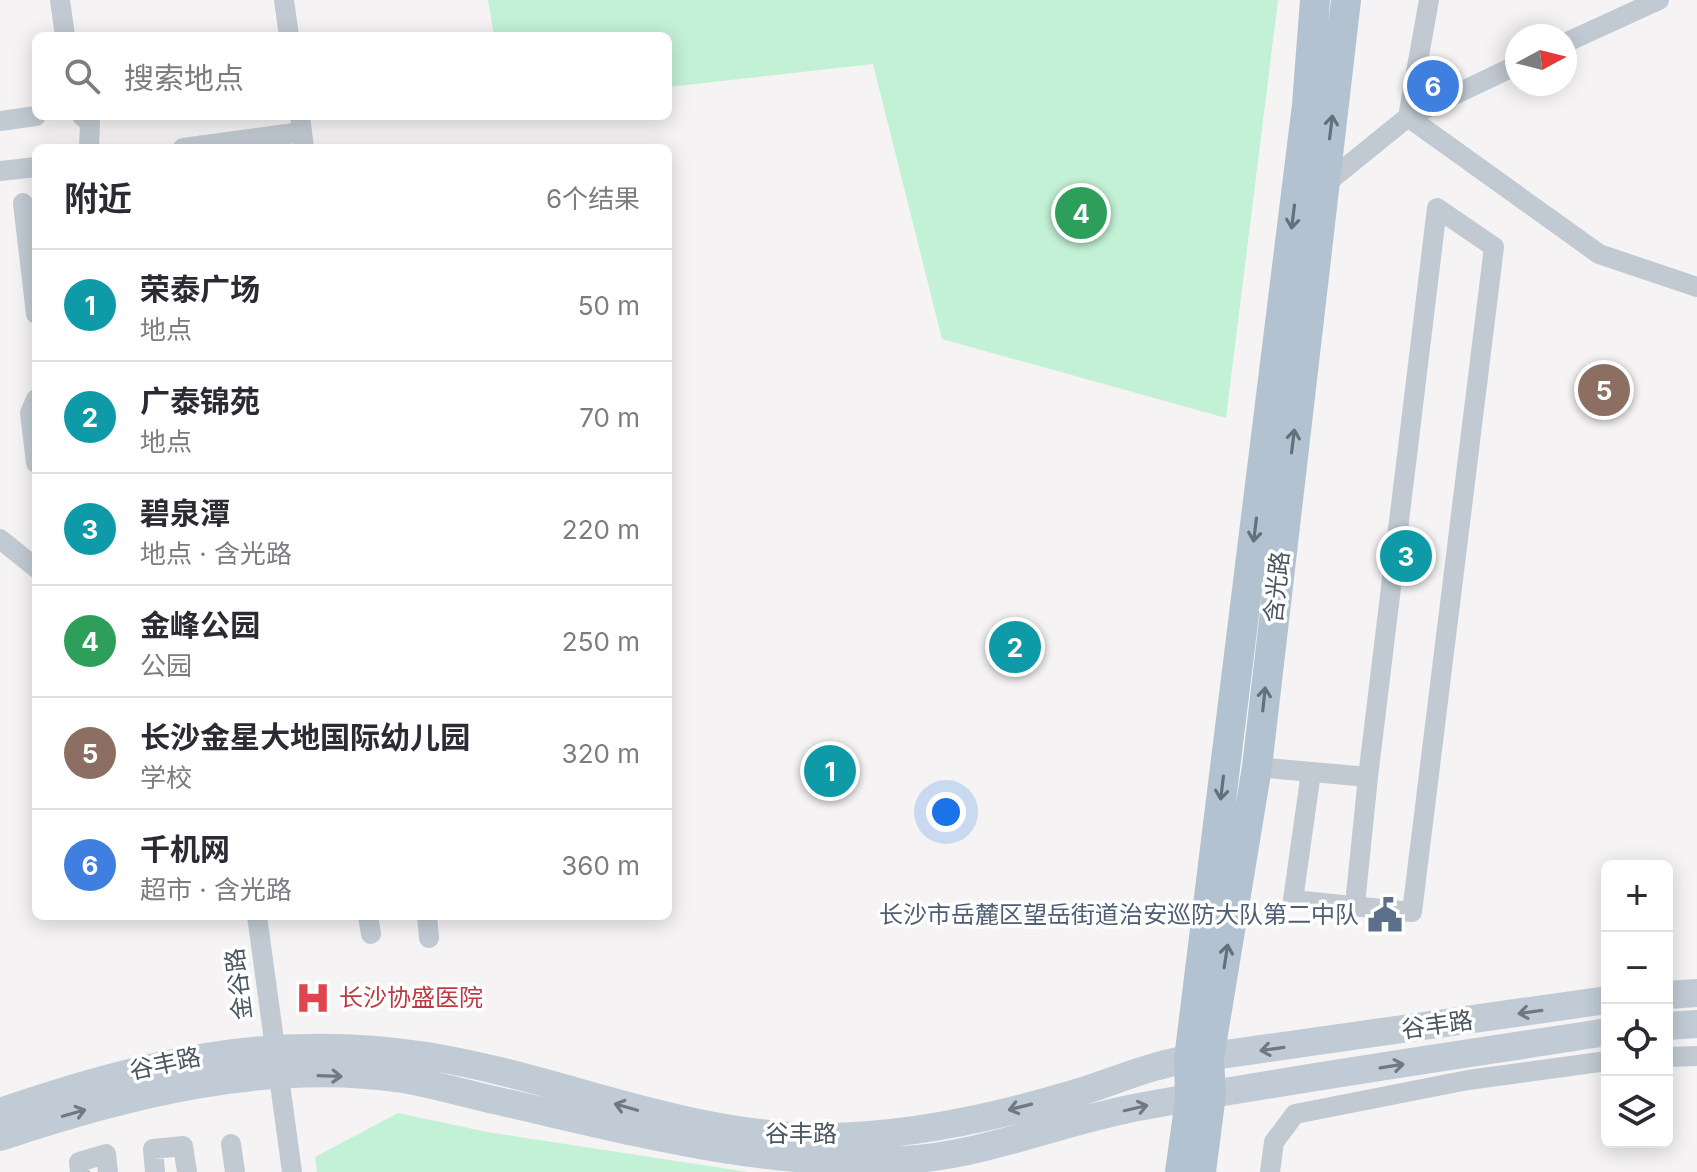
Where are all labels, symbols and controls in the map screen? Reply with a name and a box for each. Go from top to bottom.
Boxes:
north arrow [1505,24,1577,96]
search box [32,32,672,120]
icon: search [60,54,104,98]
pin: 6 [1407,56,1459,116]
text: 搜索地点 [124,60,244,96]
one-way arrow [1324,114,1339,141]
text: 附近 [64,178,132,219]
text: 6个结果 [546,183,640,214]
pin: 4 [1055,183,1107,243]
one-way arrow [1286,203,1301,230]
text: 荣泰广场 [140,271,260,307]
text: 1 [84,290,96,321]
text: 50 m [578,290,640,321]
text: 地点 [140,314,192,345]
pin: 5 [1578,360,1630,420]
text: 广泰锦苑 [140,383,260,419]
text: 2 [82,402,98,433]
text: 70 m [579,402,640,433]
text: 地点 [140,426,192,457]
one-way arrow [1286,429,1301,454]
text: 碧泉潭 [140,495,230,531]
text: 3 [82,514,98,545]
text: 220 m [562,514,640,545]
one-way arrow [1247,517,1262,543]
pin: 3 [1380,526,1432,586]
text: 地点 · 含光路 [140,538,292,569]
street label: 含光路 [1258,550,1295,624]
text: 金峰公园 [140,607,260,643]
pin: 2 [989,617,1041,677]
text: 4 [81,626,99,657]
text: 250 m [562,626,640,657]
text: 公园 [140,650,192,681]
one-way arrow [1257,686,1272,713]
text: 长沙金星大地国际幼儿园 [140,719,470,755]
text: 5 [82,738,98,769]
text: 320 m [562,738,640,769]
pin: 1 [804,741,856,801]
text: 学校 [140,762,192,793]
one-way arrow [1215,775,1230,801]
your location [926,792,966,832]
text: 千机网 [140,831,230,867]
text: 6 [82,850,98,881]
text: 360 m [561,850,640,881]
map controls [1601,860,1673,1148]
button: + [1601,860,1673,932]
text: 超市 · 含光路 [140,874,292,905]
public building icon: 长沙市岳麓区望岳街道治安巡防大队第二中队 [1366,896,1404,934]
place label: 长沙市岳麓区望岳街道治安巡防大队第二中队 [879,900,1359,929]
button: − [1601,932,1673,1004]
one-way arrow [1219,944,1234,969]
street label: 金谷路 [220,947,257,1022]
hospital icon: 长沙协盛医院 [294,979,332,1017]
place label: 长沙协盛医院 [339,983,483,1012]
button: locate [1601,1004,1673,1076]
street label: 谷丰路 [1399,1005,1475,1044]
one-way arrow [1518,1005,1543,1020]
street label: 谷丰路 [127,1042,203,1085]
one-way arrow [1260,1042,1286,1057]
one-way arrow [1379,1058,1404,1073]
one-way arrow [316,1069,343,1084]
button: layers [1601,1076,1673,1148]
one-way arrow [613,1099,639,1114]
one-way arrow [1008,1100,1033,1115]
one-way arrow [1122,1100,1148,1115]
one-way arrow [61,1105,87,1120]
street label: 谷丰路 [765,1119,837,1148]

